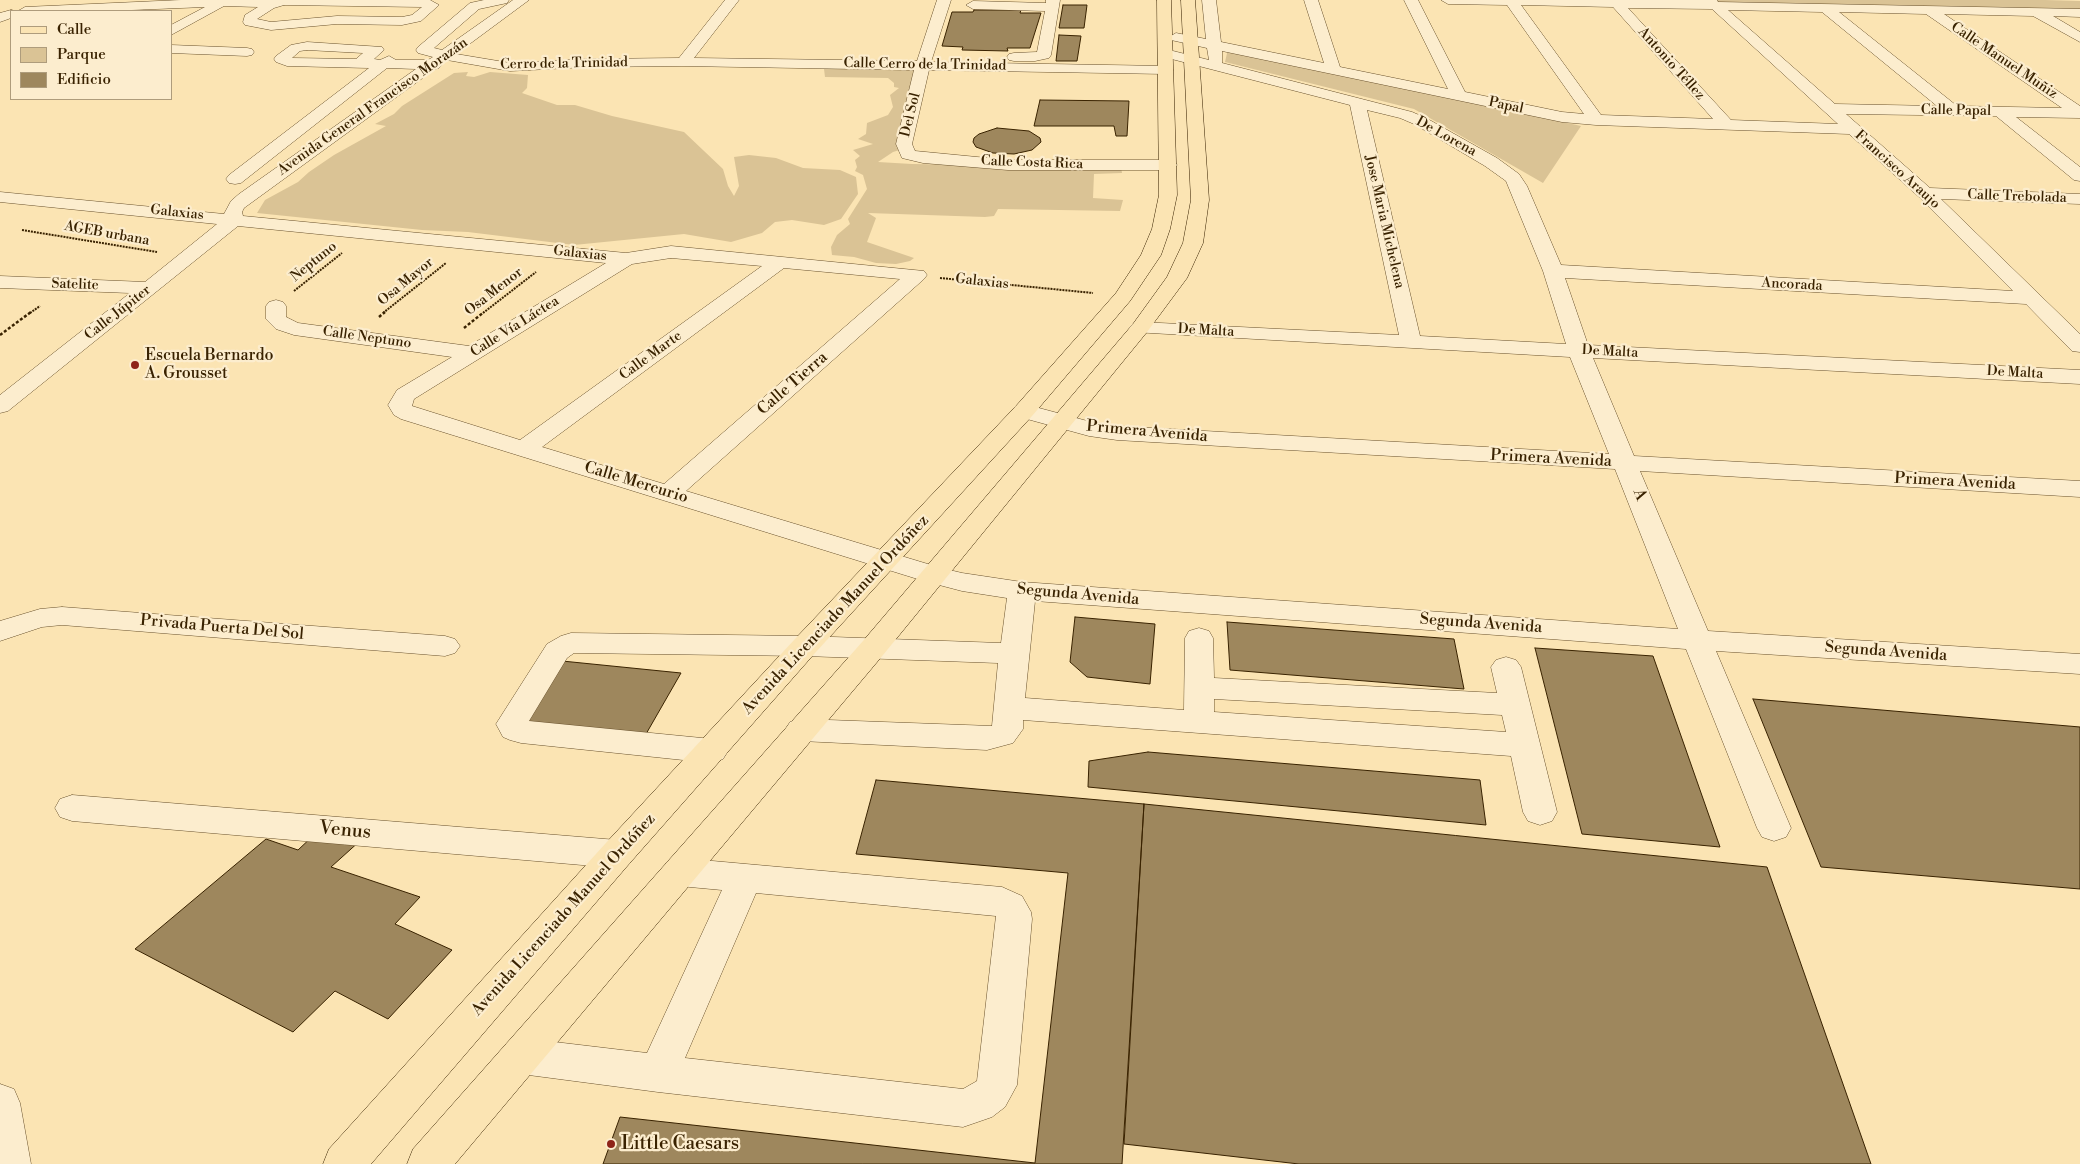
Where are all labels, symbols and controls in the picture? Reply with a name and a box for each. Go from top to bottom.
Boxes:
legend [10,10,172,100]
street label: Calle Manuel Muñiz [1948,19,2060,103]
text: Calle [57,20,91,39]
street label: Antonio Téllez [1634,24,1708,104]
street label: Avenida General Francisco Morazán [275,35,471,179]
text: Parque [57,45,106,64]
street label: Cerro de la Trinidad [500,54,628,74]
street label: Calle Cerro de la Trinidad [843,55,1007,75]
text: Edificio [57,70,111,89]
street label: Del Sol [897,91,925,139]
street label: Papal [1487,94,1525,118]
street label: Calle Papal [1921,102,1991,120]
street label: De Lorena [1413,114,1479,160]
street label: Francisco Araujo [1851,127,1943,213]
street label: Calle Costa Rica [981,153,1083,173]
street label: Jose Maria Michelena [1360,154,1408,290]
street label: Calle Trebolada [1967,187,2067,207]
street label: Galaxias [149,202,205,224]
street label: AGEB urbana [63,218,151,250]
street label: Neptuno [288,238,340,286]
street label: Galaxias [552,243,608,265]
street label: Osa Mayor [375,254,437,310]
street label: Osa Menor [462,264,526,320]
street label: Galaxias [954,271,1010,293]
street label: Ancorada [1761,275,1823,295]
street label: Satelite [51,276,99,294]
street label: Calle Júpiter [82,282,154,344]
street label: Calle Vía Láctea [468,293,562,361]
street label: De Malta [1177,321,1235,341]
street label: Calle Neptuno [322,323,412,353]
street label: Calle Marte [617,328,685,384]
street label: De Malta [1581,342,1639,362]
place label: Escuela Bernardo A. Grousset [145,346,273,384]
street label: Calle Tierra [754,348,832,420]
marker: Escuela Bernardo A. Grousset [129,359,141,371]
street label: De Malta [1986,363,2044,383]
street label: Primera Avenida [1085,417,1209,447]
street label: Primera Avenida [1490,446,1612,472]
street label: Calle Mercurio [582,458,690,508]
street label: Primera Avenida [1894,469,2016,495]
street label: A [1628,486,1650,504]
street label: Avenida Licenciado Manuel Ordóñez [738,511,934,719]
street label: Segunda Avenida [1016,580,1140,610]
street label: Segunda Avenida [1419,610,1543,638]
street label: Privada Puerta Del Sol [139,611,305,645]
street label: Segunda Avenida [1824,638,1948,666]
street label: Avenida Licenciado Manuel Ordóñez [468,810,660,1020]
street label: Venus [318,817,372,845]
place label: Little Caesars [621,1133,739,1155]
marker: Little Caesars [605,1138,617,1150]

